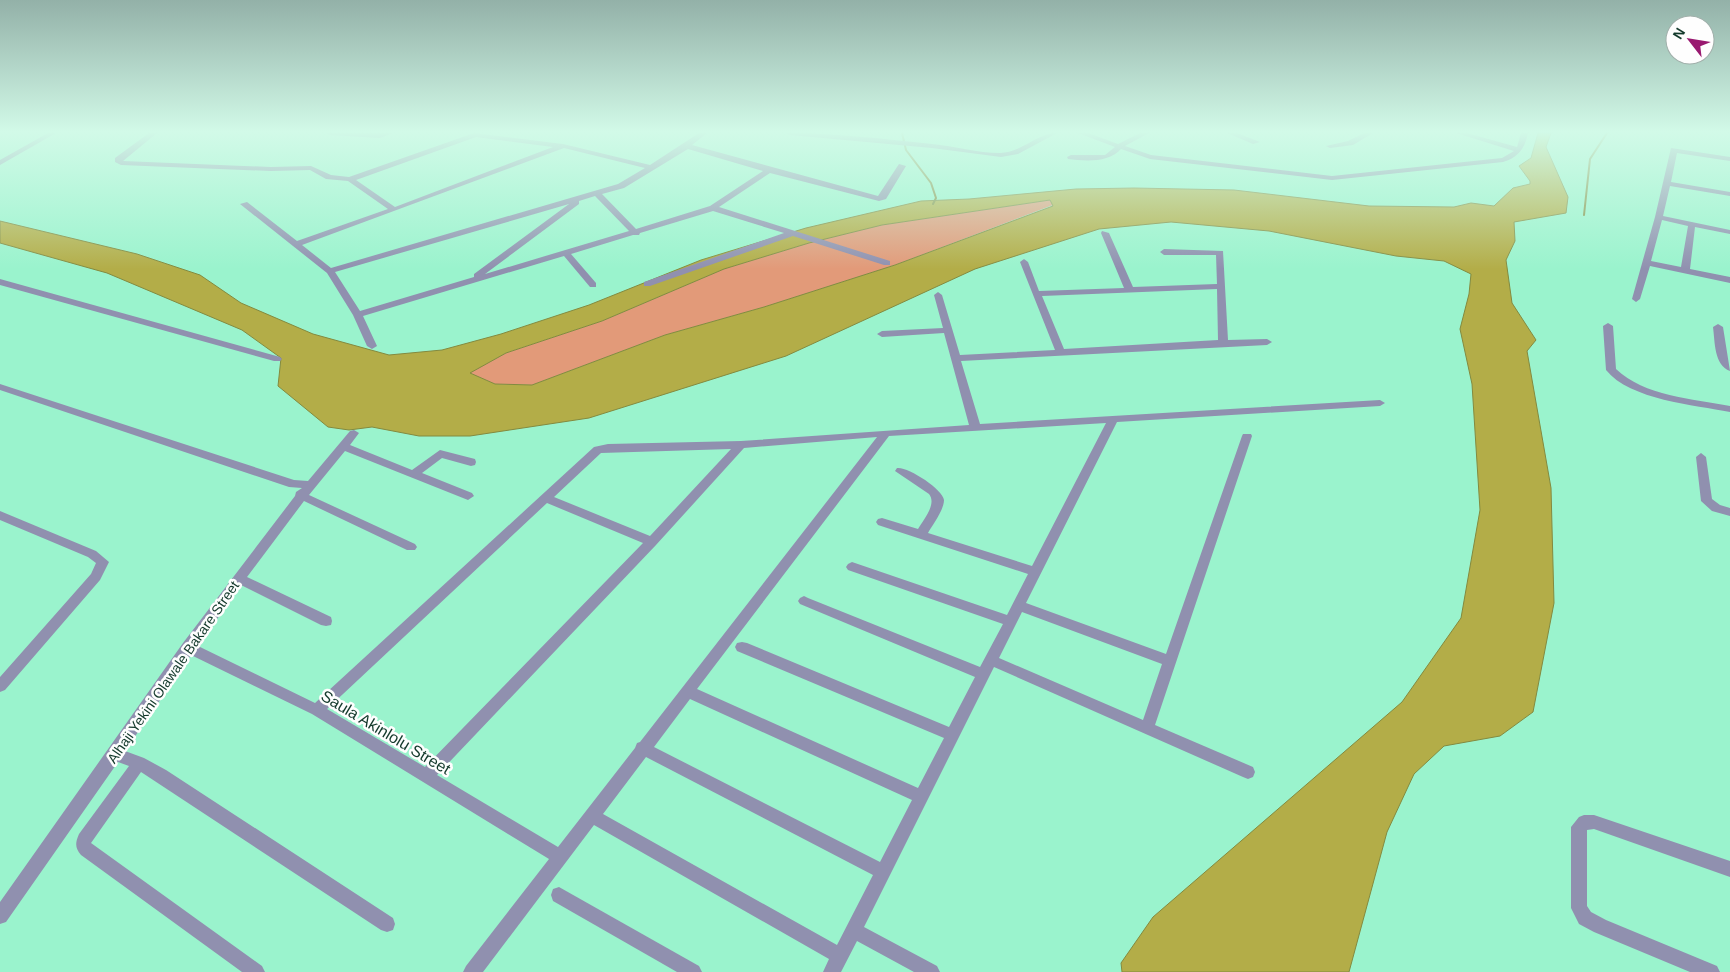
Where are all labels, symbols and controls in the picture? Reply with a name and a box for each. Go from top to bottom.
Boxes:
north arrow [1665,15,1715,65]
text: N [1669,25,1688,42]
street label: Alhaji Yekini Olawale Bakare Street [104,578,242,766]
street label: Saula Akinlolu Street [318,687,454,778]

